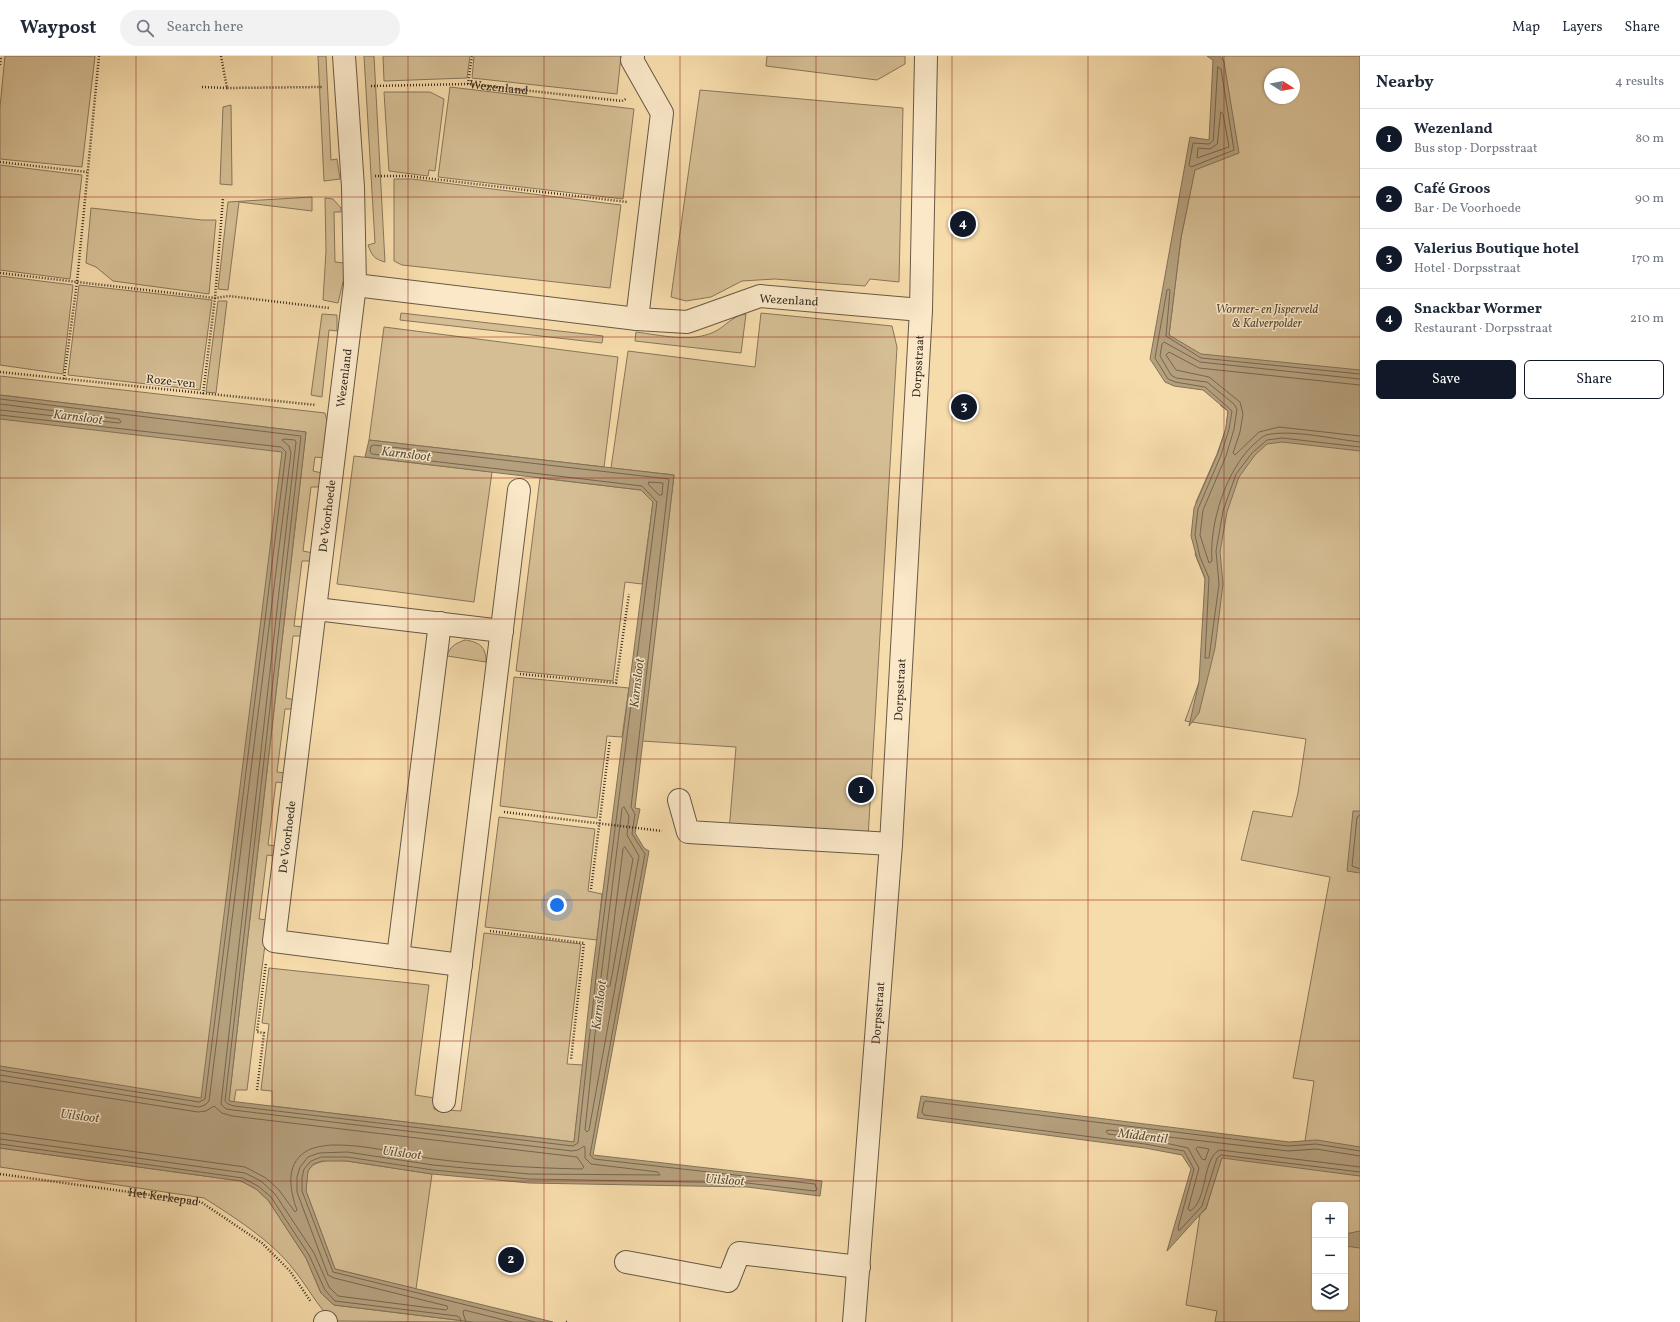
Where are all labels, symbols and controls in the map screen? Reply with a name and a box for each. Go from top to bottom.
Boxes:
search box [120,10,400,46]
text: Waypost [20,15,96,41]
icon: search [134,17,156,39]
text: Search here [166,17,243,38]
text: Map [1512,18,1540,37]
text: Layers [1562,18,1602,37]
text: Share [1624,18,1660,37]
north arrow [1264,68,1300,104]
text: Nearby [1376,71,1434,94]
text: 4 results [1615,73,1664,91]
street label: Wezenland [468,77,529,100]
text: Wezenland [1414,119,1493,140]
text: 1 [1386,130,1392,148]
text: 80 m [1635,130,1664,148]
text: Bus stop · Dorpsstraat [1414,140,1537,158]
text: Café Groos [1414,179,1490,200]
text: 2 [1386,190,1392,208]
text: 90 m [1635,190,1664,208]
text: Bar · De Voorhoede [1414,200,1521,218]
pin: 4 [950,209,976,239]
text: Valerius Boutique hotel [1414,239,1579,260]
text: 3 [1386,250,1392,268]
text: 170 m [1631,250,1664,268]
text: Hotel · Dorpsstraat [1414,260,1521,278]
street label: Wezenland [759,291,819,311]
text: Snackbar Wormer [1414,299,1542,320]
park label: Wormer- en Jisperveld & Kalverpolder [1216,302,1318,332]
text: 4 [1385,310,1393,328]
text: 210 m [1630,310,1664,328]
text: Restaurant · Dorpsstraat [1414,320,1552,338]
street label: Dorpsstraat [909,335,929,398]
street label: Wezenland [333,348,357,408]
button: Save [1376,360,1516,399]
button: Share [1524,360,1664,399]
street label: Roze-ven [145,371,196,393]
pin: 3 [951,392,977,422]
water label: Karnsloot [52,406,104,430]
water label: Karnsloot [380,443,432,467]
street label: De Voorhoede [316,479,340,553]
water label: Karnsloot [626,657,650,709]
street label: Dorpsstraat [891,658,910,721]
pin: 1 [848,775,874,805]
street label: De Voorhoede [276,800,300,874]
your location [547,895,567,915]
water label: Karnsloot [588,979,612,1031]
street label: Dorpsstraat [869,981,889,1045]
water label: Uilsloot [59,1106,101,1128]
water label: Middentil [1116,1125,1169,1149]
water label: Uilsloot [381,1143,423,1165]
water label: Uilsloot [705,1171,746,1191]
street label: Het Kerkepad [127,1185,200,1211]
map controls [1312,1202,1348,1310]
button: + [1312,1202,1348,1238]
button: − [1312,1238,1348,1274]
pin: 2 [498,1245,524,1275]
button: layers [1312,1274,1348,1310]

